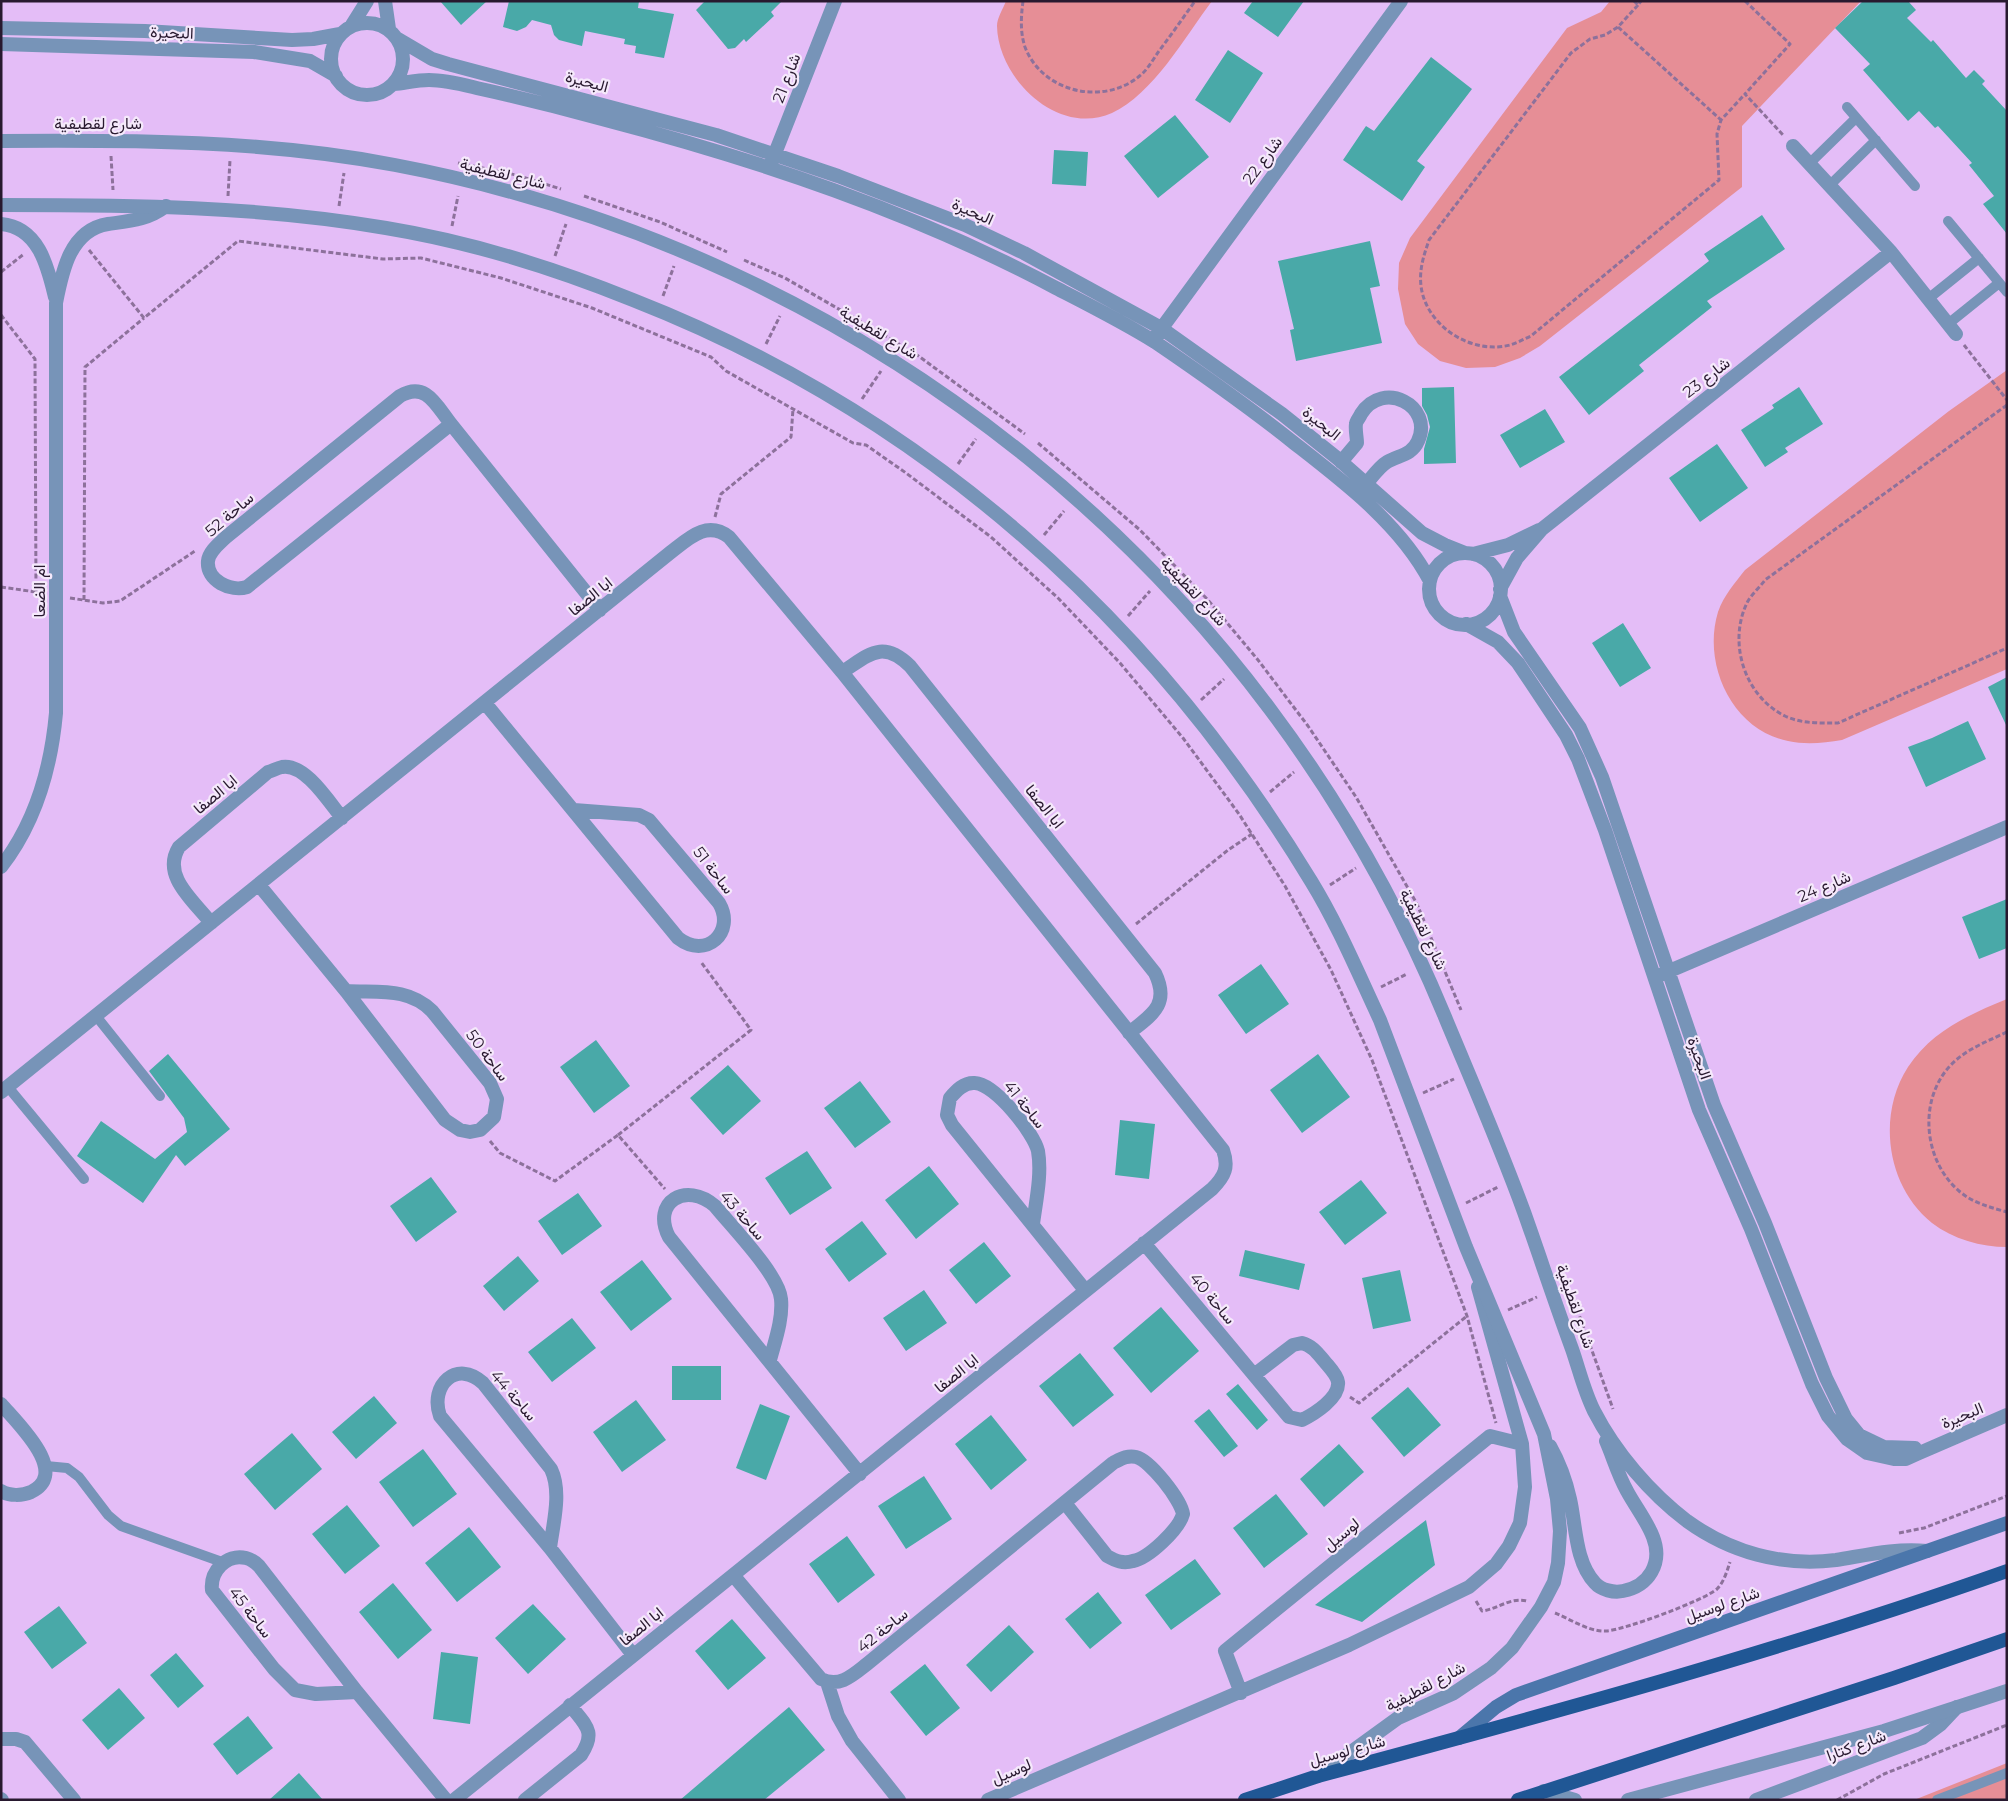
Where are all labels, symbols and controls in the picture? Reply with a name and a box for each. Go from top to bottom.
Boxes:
street label: البحيرة [150,22,194,44]
street label: شارع 21 [768,51,806,106]
street label: البحيرة [563,67,610,97]
street label: شارع لقطيفية [54,114,142,135]
street label: شارع 22 [1239,133,1288,189]
street label: شارع لقطيفية [458,154,548,195]
street label: البحيرة [949,194,997,230]
street label: شارع لقطيفية [835,302,921,365]
street label: شارع 23 [1679,353,1735,403]
street label: البحيرة [1298,402,1345,445]
street label: ساحة 52 [201,488,257,541]
street label: شارع لقطيفية [1155,553,1230,631]
street label: ام الضعا [30,565,50,617]
street label: ابا الصفا [565,573,616,620]
street label: ابا الصفا [190,771,241,818]
street label: ابا الصفا [1021,781,1068,832]
street label: ساحة 51 [689,843,738,898]
street label: شارع 24 [1795,867,1854,908]
street label: شارع لقطيفية [1394,886,1451,974]
street label: ساحة 50 [462,1026,513,1085]
street label: البحيرة [1683,1034,1716,1082]
street label: ساحة 41 [1000,1077,1050,1132]
street label: ساحة 43 [716,1187,769,1244]
street label: شارع لقطيفية [1550,1262,1599,1351]
street label: ساحة 40 [1186,1269,1240,1328]
street label: ابا الصفا [931,1350,982,1397]
street label: ساحة 44 [486,1366,541,1425]
street label: البحيرة [1938,1398,1986,1434]
street label: لوسيل [1319,1514,1364,1556]
street label: ساحة 45 [225,1583,276,1642]
street label: شارع لوسيل [1682,1583,1763,1628]
street label: ابا الصفا [616,1603,667,1650]
street label: ساحة 42 [853,1604,911,1657]
street label: شارع لقطيفية [1382,1657,1469,1717]
street label: شارع كتارا [1824,1726,1889,1767]
street label: شارع لوسيل [1307,1731,1388,1772]
street label: لوسيل [988,1755,1034,1789]

